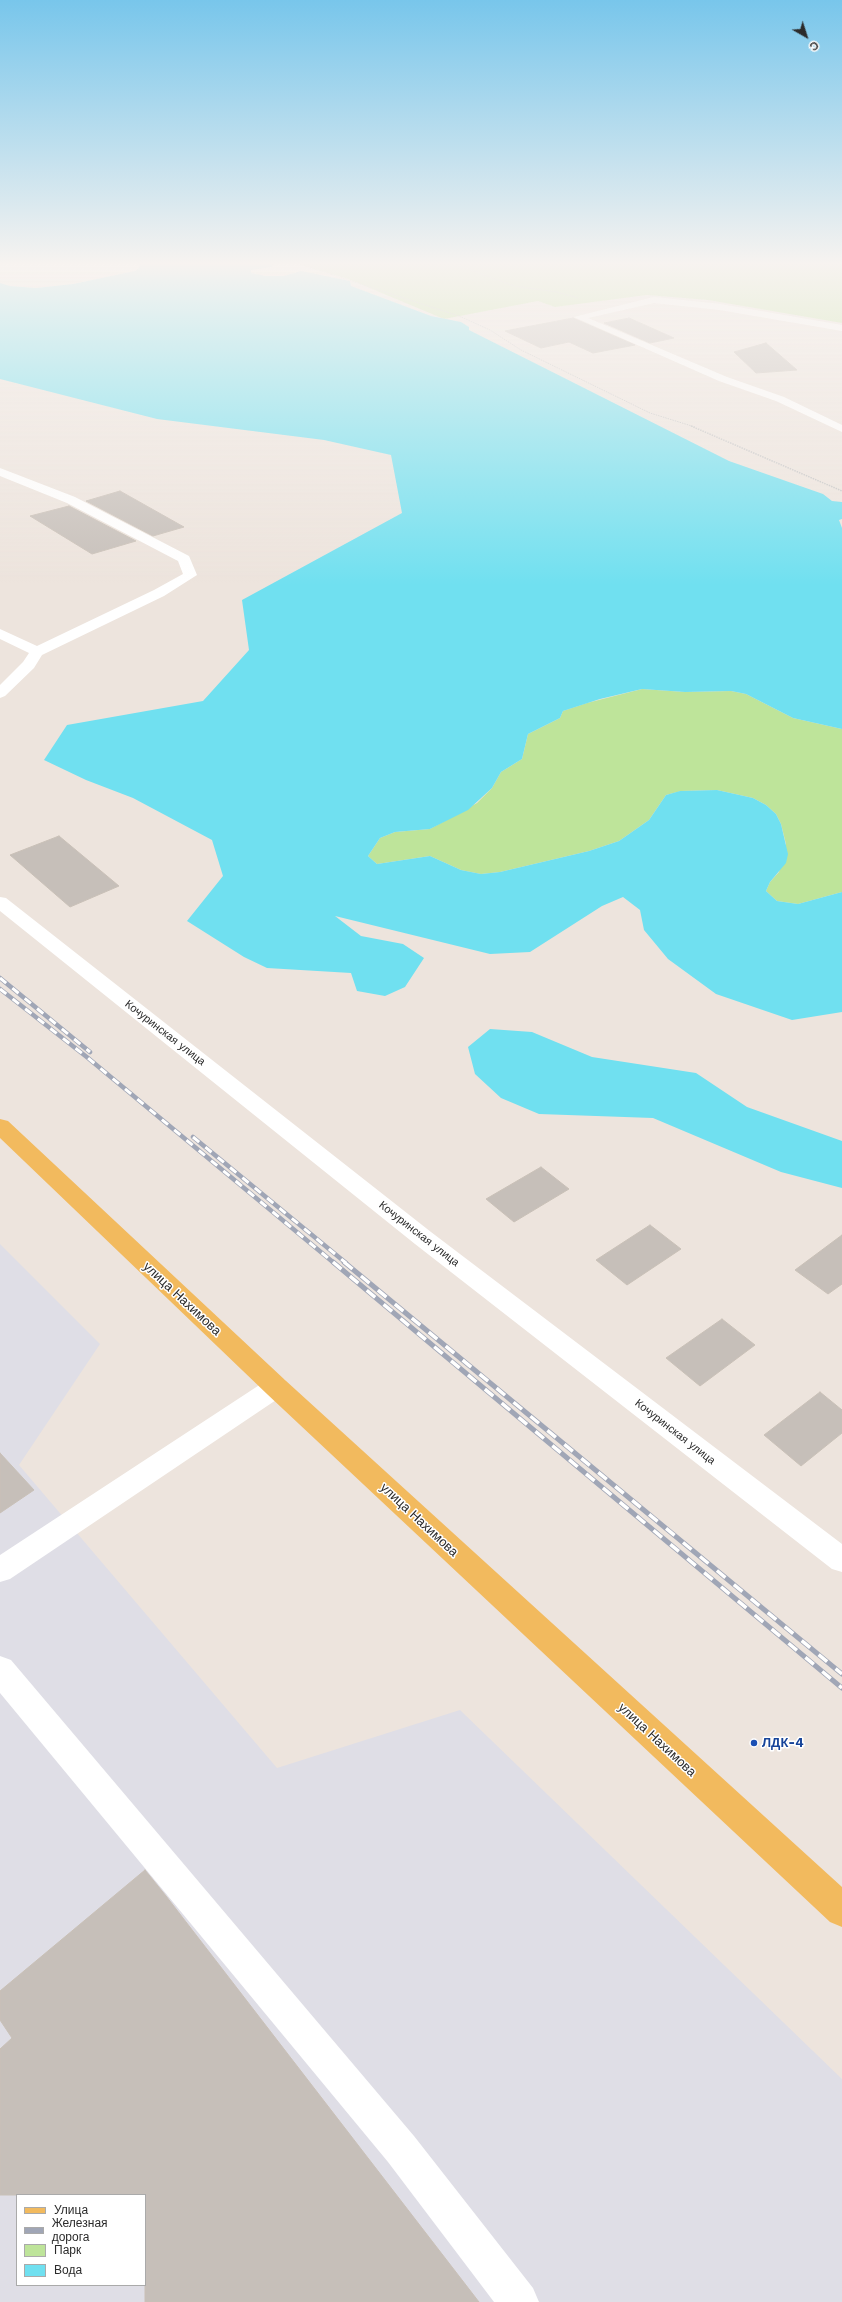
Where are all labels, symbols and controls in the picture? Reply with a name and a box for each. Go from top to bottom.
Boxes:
north arrow [786,16,826,56]
text: С [807,38,821,53]
street label: Кочуринская улица [122,998,208,1068]
street label: Кочуринская улица [376,1199,462,1269]
street label: улица Нахимова [140,1259,224,1339]
street label: Кочуринская улица [632,1397,718,1467]
street label: улица Нахимова [377,1480,461,1560]
street label: улица Нахимова [615,1700,699,1780]
place label: ЛДК-4 [762,1735,804,1751]
marker: ЛДК-4 [749,1738,759,1748]
legend [16,2194,146,2286]
text: Улица [54,2203,88,2217]
text: Железная дорога [52,2216,108,2244]
text: Парк [54,2243,81,2257]
text: Вода [54,2263,82,2277]

